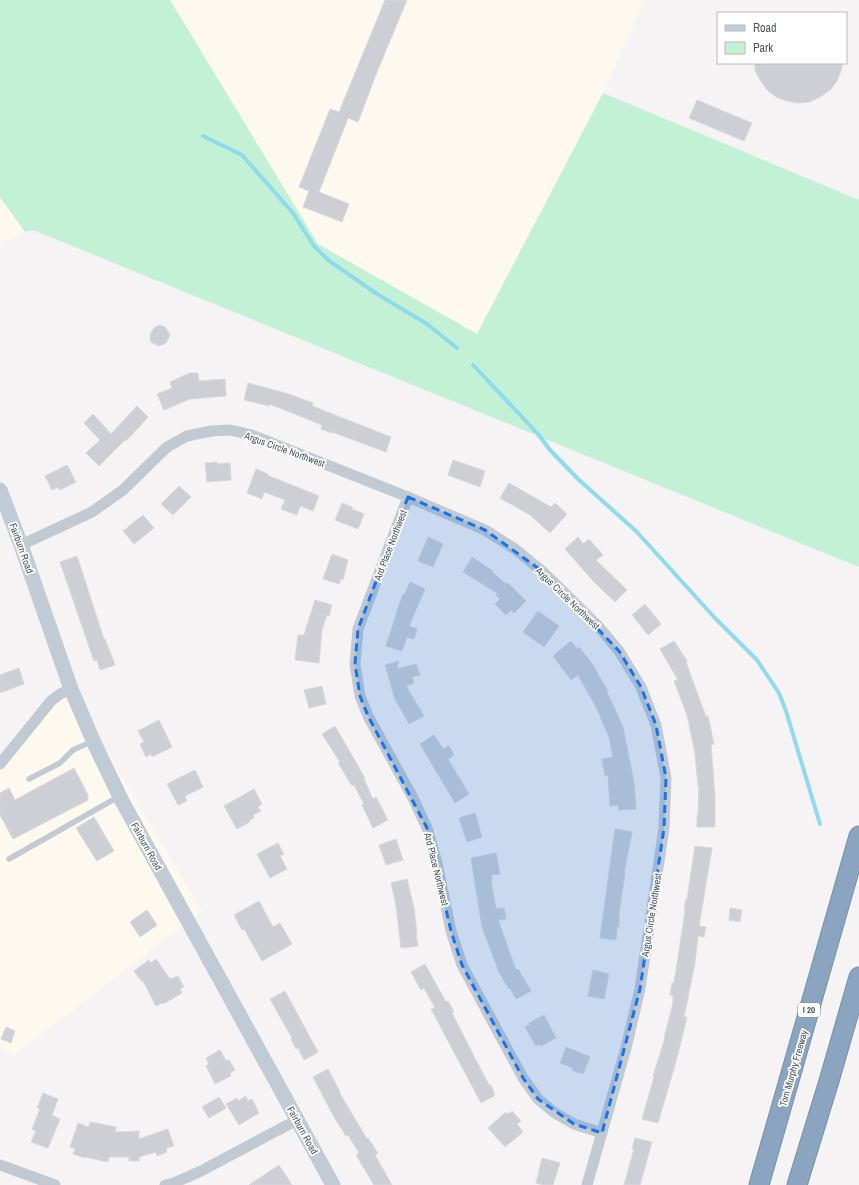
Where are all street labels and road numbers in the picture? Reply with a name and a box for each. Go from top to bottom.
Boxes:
street label: Argus Circle Northwest [242,429,327,470]
street label: Ard Place Northwest [371,507,410,583]
street label: Fairburn Road [6,521,37,575]
street label: Argus Circle Northwest [532,564,603,633]
street label: Fairburn Road [128,820,165,872]
street label: Ard Place Northwest [421,830,452,908]
street label: Argus Circle Northwest [638,872,665,959]
road number: I 20 [798,1003,820,1017]
street label: Tom Murphy Freeway [776,1028,811,1108]
street label: Fairburn Road [284,1104,321,1156]

